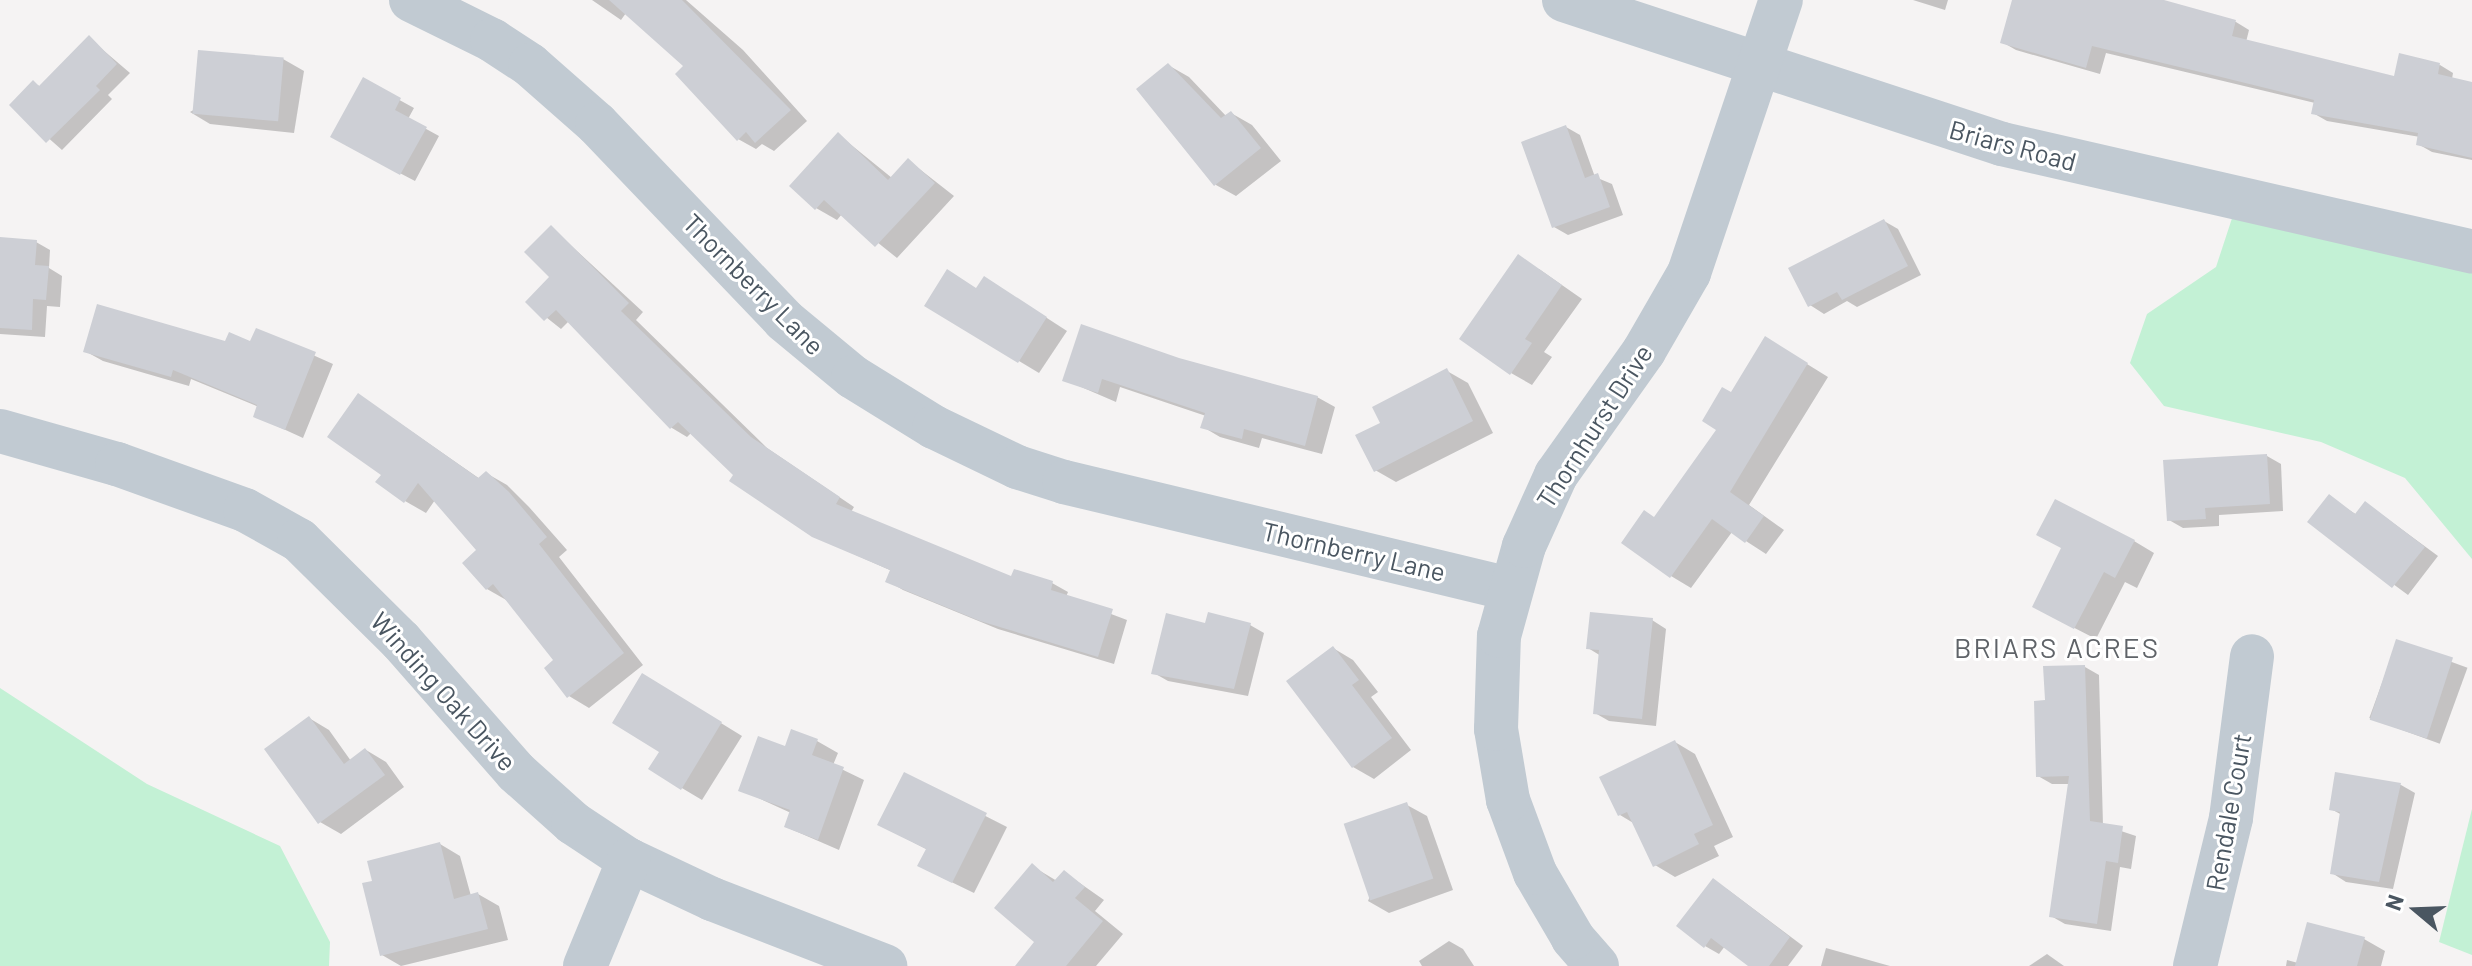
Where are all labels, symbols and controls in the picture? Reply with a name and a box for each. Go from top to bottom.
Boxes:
street label: Briars Road [1946,113,2080,177]
street label: Thornberry Lane [677,207,831,361]
street label: Thornhurst Drive [1530,338,1658,514]
street label: Thornberry Lane [1260,515,1448,587]
street label: Winding Oak Drive [365,605,523,777]
district label: BRIARS ACRES [1954,630,2160,664]
street label: Rendale Court [2199,731,2257,893]
north arrow [2376,870,2456,950]
text: N [2379,891,2408,913]

